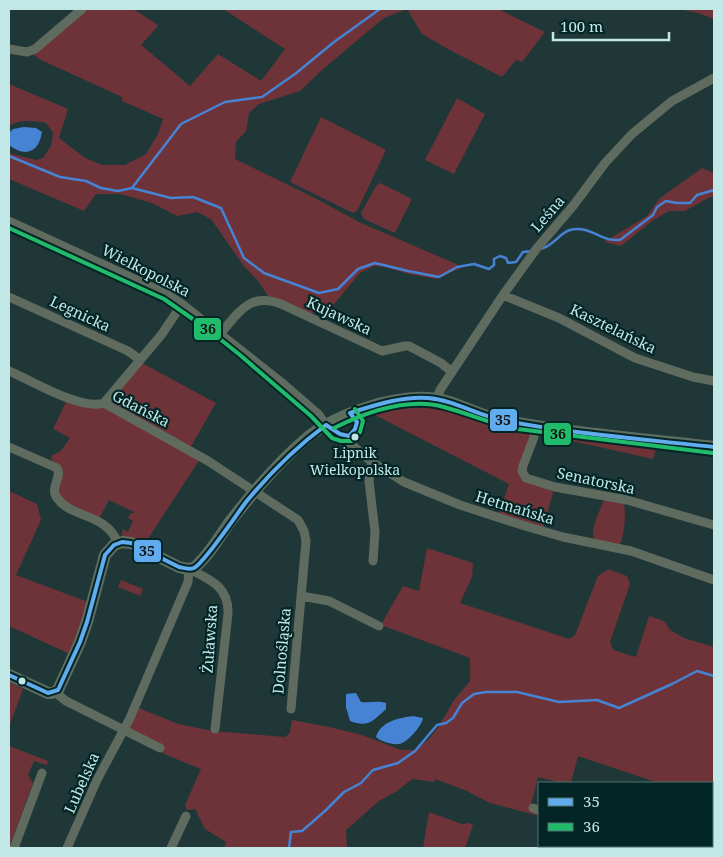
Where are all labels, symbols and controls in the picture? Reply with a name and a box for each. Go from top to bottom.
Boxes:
scale bar [553,10,669,42]
text: 100 m [560,16,603,36]
street label: Leśna [526,191,569,236]
street label: Wielkopolska [99,239,194,301]
street label: Legnicka [47,290,114,336]
street label: Kujawska [304,291,375,339]
street label: Kasztelańska [567,299,660,358]
line badge: 36 [193,317,222,341]
text: 36 [200,319,216,338]
street label: Gdańska [109,385,174,431]
line badge: 35 [489,408,518,432]
text: 35 [495,410,511,429]
line badge: 36 [543,422,572,446]
text: 36 [550,424,566,443]
marker: Lipnik Wielkopolska [350,432,360,442]
place label: Lipnik Wielkopolska [310,443,400,479]
street label: Senatorska [555,462,637,498]
street label: Hetmańska [473,486,557,529]
line badge: 35 [133,539,162,563]
text: 35 [139,541,155,560]
street label: Żuławska [197,604,221,674]
street label: Dolnośląska [267,607,295,695]
unlabelled marker [17,676,27,686]
street label: Lubelska [59,749,103,816]
legend [538,782,713,847]
text: 35 [583,791,600,811]
text: 36 [583,816,600,836]

